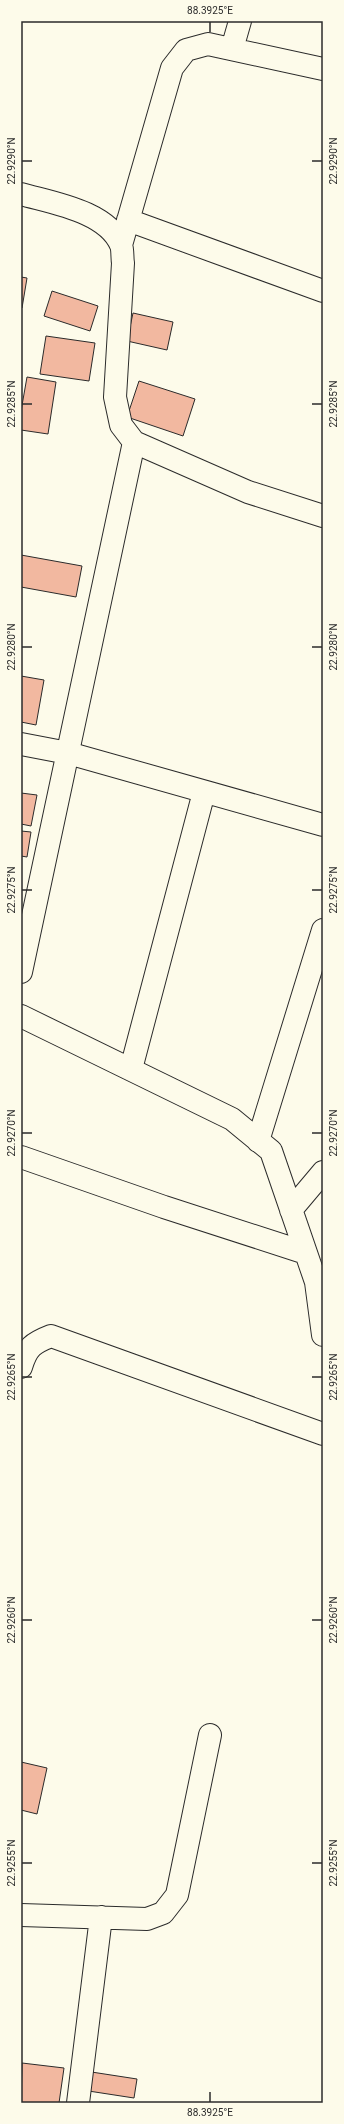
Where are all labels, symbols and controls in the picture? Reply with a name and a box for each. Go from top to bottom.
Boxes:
text: 88.3925°E [187,5,233,16]
text: 22.9290°N [6,137,17,185]
text: 22.9290°N [328,137,339,185]
text: 22.9285°N [6,380,17,428]
text: 22.9285°N [328,380,339,428]
text: 22.9280°N [6,623,17,671]
text: 22.9280°N [328,623,339,671]
text: 22.9275°N [6,866,17,914]
text: 22.9275°N [328,866,339,914]
text: 22.9270°N [6,1109,17,1157]
text: 22.9270°N [328,1109,339,1157]
text: 22.9265°N [6,1353,17,1401]
text: 22.9265°N [328,1353,339,1401]
text: 22.9260°N [6,1596,17,1644]
text: 22.9260°N [328,1596,339,1644]
text: 22.9255°N [6,1839,17,1887]
text: 22.9255°N [328,1839,339,1887]
text: 88.3925°E [187,2107,233,2118]

